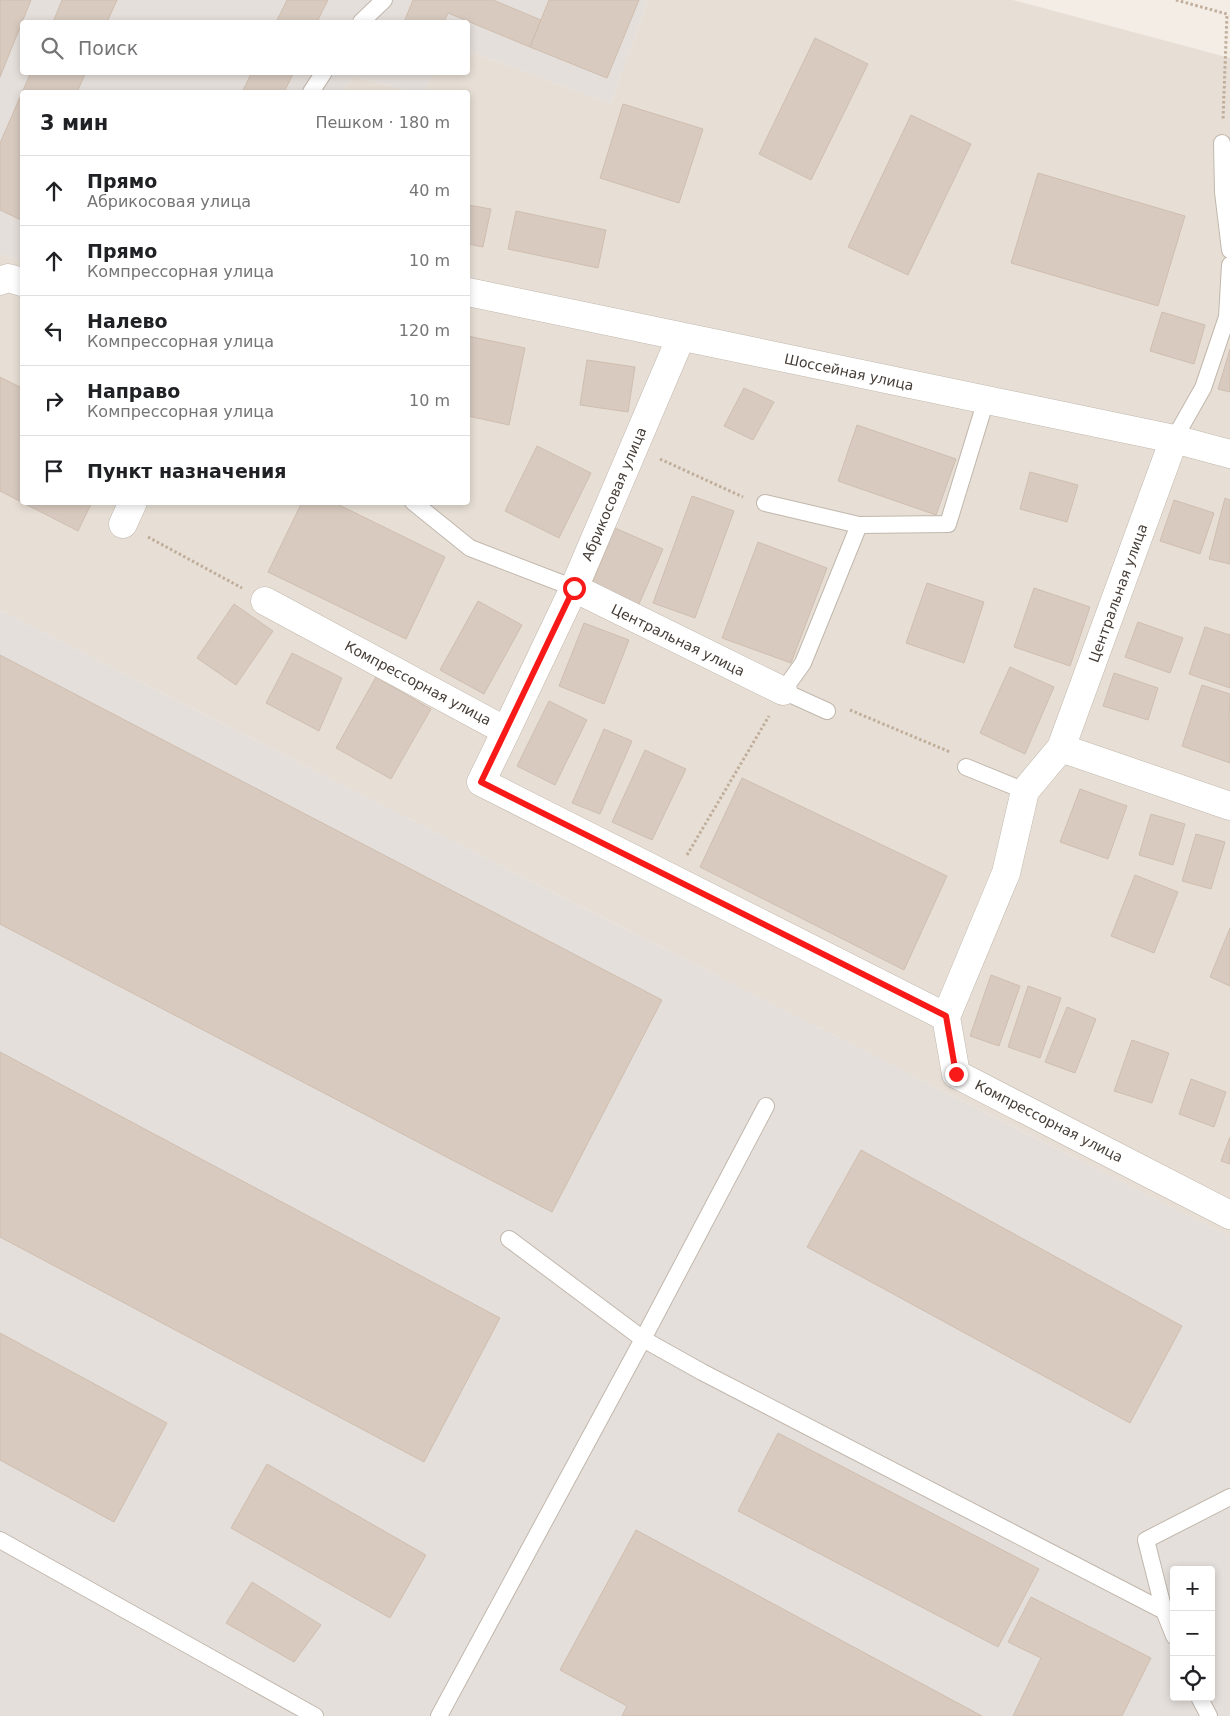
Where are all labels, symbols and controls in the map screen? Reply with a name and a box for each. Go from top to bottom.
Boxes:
search box [20,20,470,75]
icon: search [38,34,66,62]
text: Поиск [78,37,138,59]
text: 3 мин [40,111,108,135]
text: Пешком · 180 m [315,113,450,132]
text: Прямо [87,170,157,192]
icon: ahead [40,177,68,205]
text: 40 m [409,181,450,200]
text: Абрикосовая улица [87,192,251,211]
text: Прямо [87,240,157,262]
icon: ahead [40,247,68,275]
text: 10 m [409,251,450,270]
text: Компрессорная улица [87,262,274,281]
text: Налево [87,310,168,332]
icon: left [40,317,68,345]
text: 120 m [399,321,450,340]
text: Компрессорная улица [87,332,274,351]
street label: Шоссейная улица [783,350,915,394]
text: Направо [87,380,180,402]
icon: right [40,387,68,415]
text: 10 m [409,391,450,410]
text: Компрессорная улица [87,402,274,421]
street label: Абрикосовая улица [579,425,649,563]
icon: arrive [40,457,68,485]
text: Пункт назначения [87,460,286,482]
street label: Центральная улица [1085,521,1151,665]
route start [563,577,586,600]
street label: Центральная улица [609,601,747,679]
street label: Компрессорная улица [342,638,494,728]
route end [945,1063,968,1086]
street label: Компрессорная улица [972,1077,1126,1165]
map controls [1170,1566,1215,1701]
button: + [1170,1566,1215,1611]
button: − [1170,1611,1215,1656]
button: locate [1170,1656,1215,1701]

